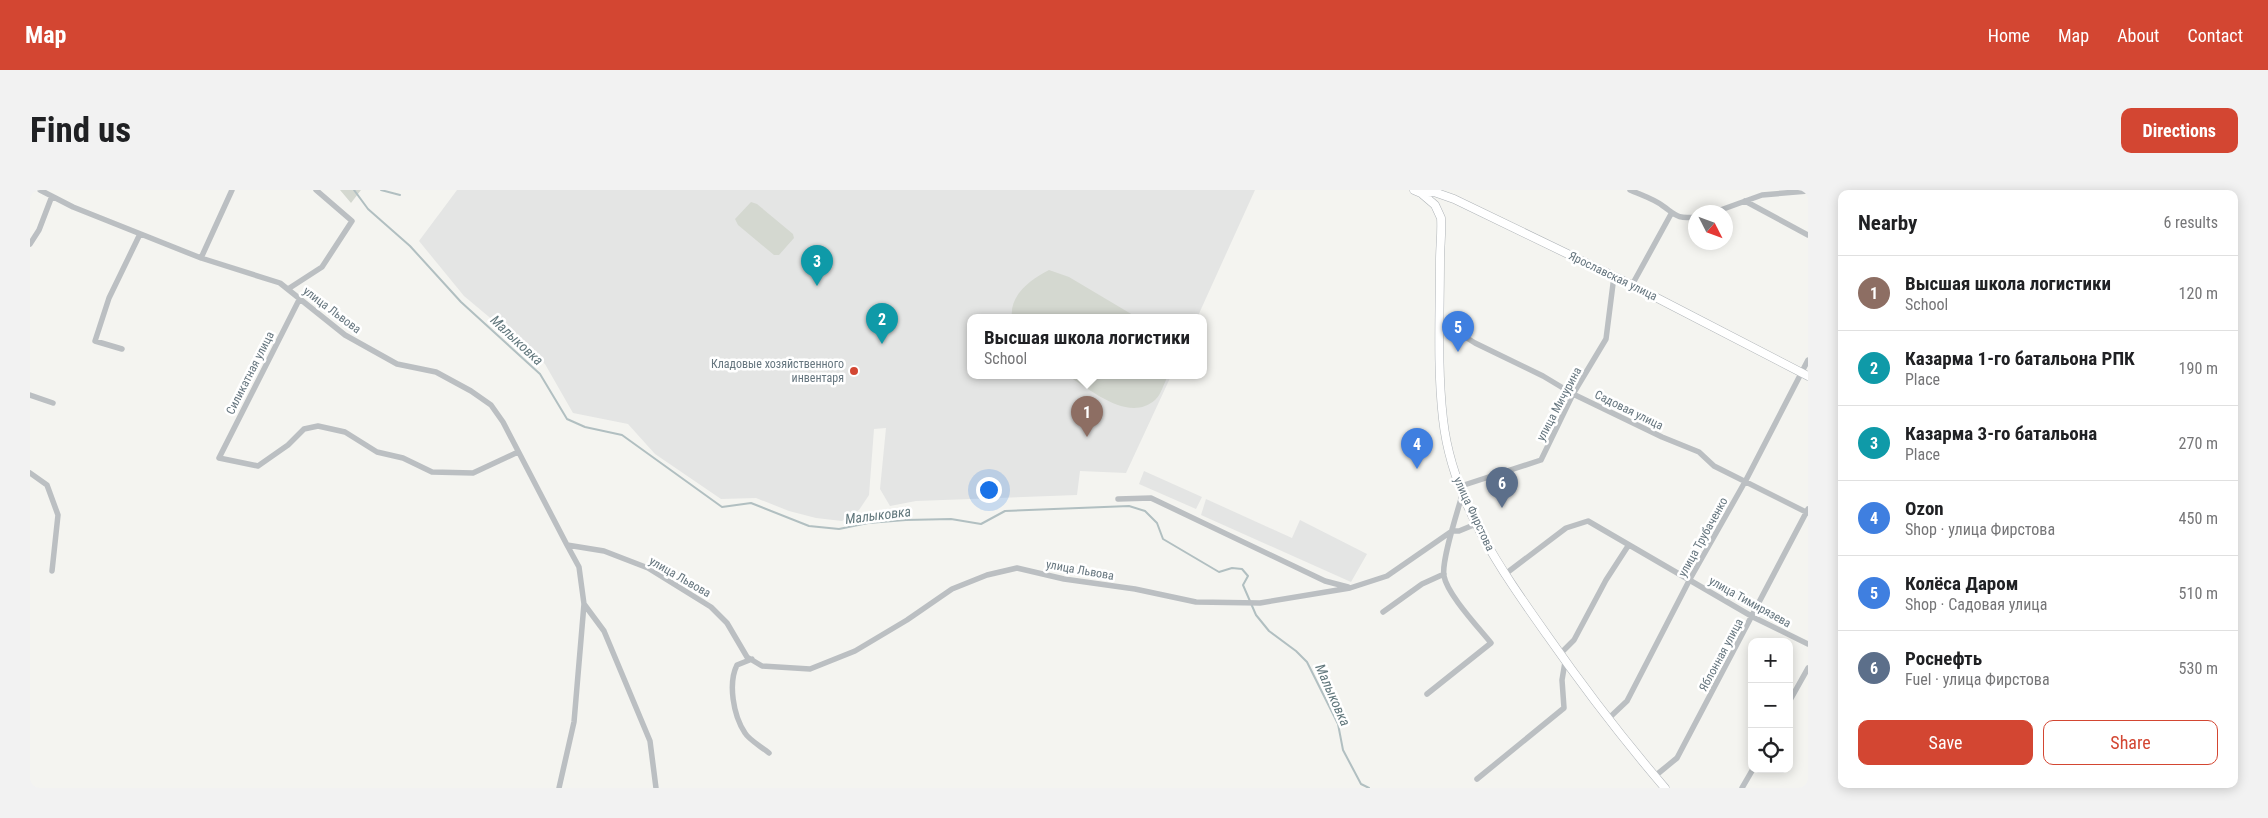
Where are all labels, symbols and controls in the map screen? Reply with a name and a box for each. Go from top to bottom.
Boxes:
text: Map [25,21,66,49]
text: Home [1988,25,2030,46]
text: Map [2058,25,2089,46]
text: About [2117,25,2159,46]
text: Contact [2187,25,2243,46]
button: Directions [2121,108,2238,153]
text: Find us [30,110,131,151]
north arrow [1688,205,1733,250]
text: Nearby [1858,211,1917,235]
text: 6 results [2163,213,2218,232]
pin: 3 [801,245,833,286]
street label: Ярославская улица [1566,248,1660,304]
text: Высшая школа логистики [1905,272,2111,295]
street label: улица Львова [300,284,364,336]
text: 1 [1870,284,1878,303]
text: 120 m [2179,284,2218,303]
text: School [1905,295,1948,314]
pin: 2 [866,303,898,344]
pin: 5 [1442,311,1474,352]
water label: Малыковка [487,312,547,368]
popup [967,314,1207,379]
text: Высшая школа логистики [984,326,1190,349]
street label: Силикатная улица [223,329,277,417]
text: Казарма 1-го батальона РПК [1905,347,2135,370]
text: School [984,349,1027,368]
place label: Кладовые хозяйственного инвентаря [711,357,844,385]
text: 2 [1870,359,1878,378]
text: 190 m [2179,359,2218,378]
street label: улица Мичурина [1534,364,1584,443]
marker: Кладовые хозяйственного инвентаря [848,365,860,377]
text: Place [1905,370,1940,389]
street label: Садовая улица [1593,387,1666,433]
pin: 1 [1071,396,1103,437]
text: Казарма 3-го батальона [1905,422,2097,445]
pin: 4 [1401,428,1433,469]
text: 3 [1870,434,1878,453]
text: 270 m [2179,434,2218,453]
text: Place [1905,445,1940,464]
pin: 6 [1486,467,1518,508]
street label: улица Фирстова [1451,475,1497,554]
your location [976,477,1002,503]
street label: улица Трубаченко [1675,495,1731,579]
text: Ozon [1905,497,1944,520]
water label: Малыковка [844,503,912,527]
text: 4 [1870,509,1878,528]
text: 450 m [2179,509,2218,528]
text: Shop · улица Фирстова [1905,520,2055,539]
street label: улица Львова [647,554,713,600]
street label: улица Львова [1045,557,1115,583]
text: Колёса Даром [1905,572,2018,595]
street label: улица Тимирязева [1707,574,1794,630]
text: 5 [1870,584,1878,603]
text: 510 m [2179,584,2218,603]
text: Shop · Садовая улица [1905,595,2047,614]
street label: Яблонная улица [1696,616,1746,694]
map controls [1748,638,1793,773]
button: + [1748,638,1793,683]
text: Роснефть [1905,647,1982,670]
text: 6 [1870,659,1878,678]
text: 530 m [2179,659,2218,678]
water label: Малыковка [1312,662,1354,728]
text: Fuel · улица Фирстова [1905,670,2050,689]
button: − [1748,683,1793,728]
button: Save [1858,720,2033,765]
button: Share [2043,720,2218,765]
button: locate [1748,728,1793,773]

